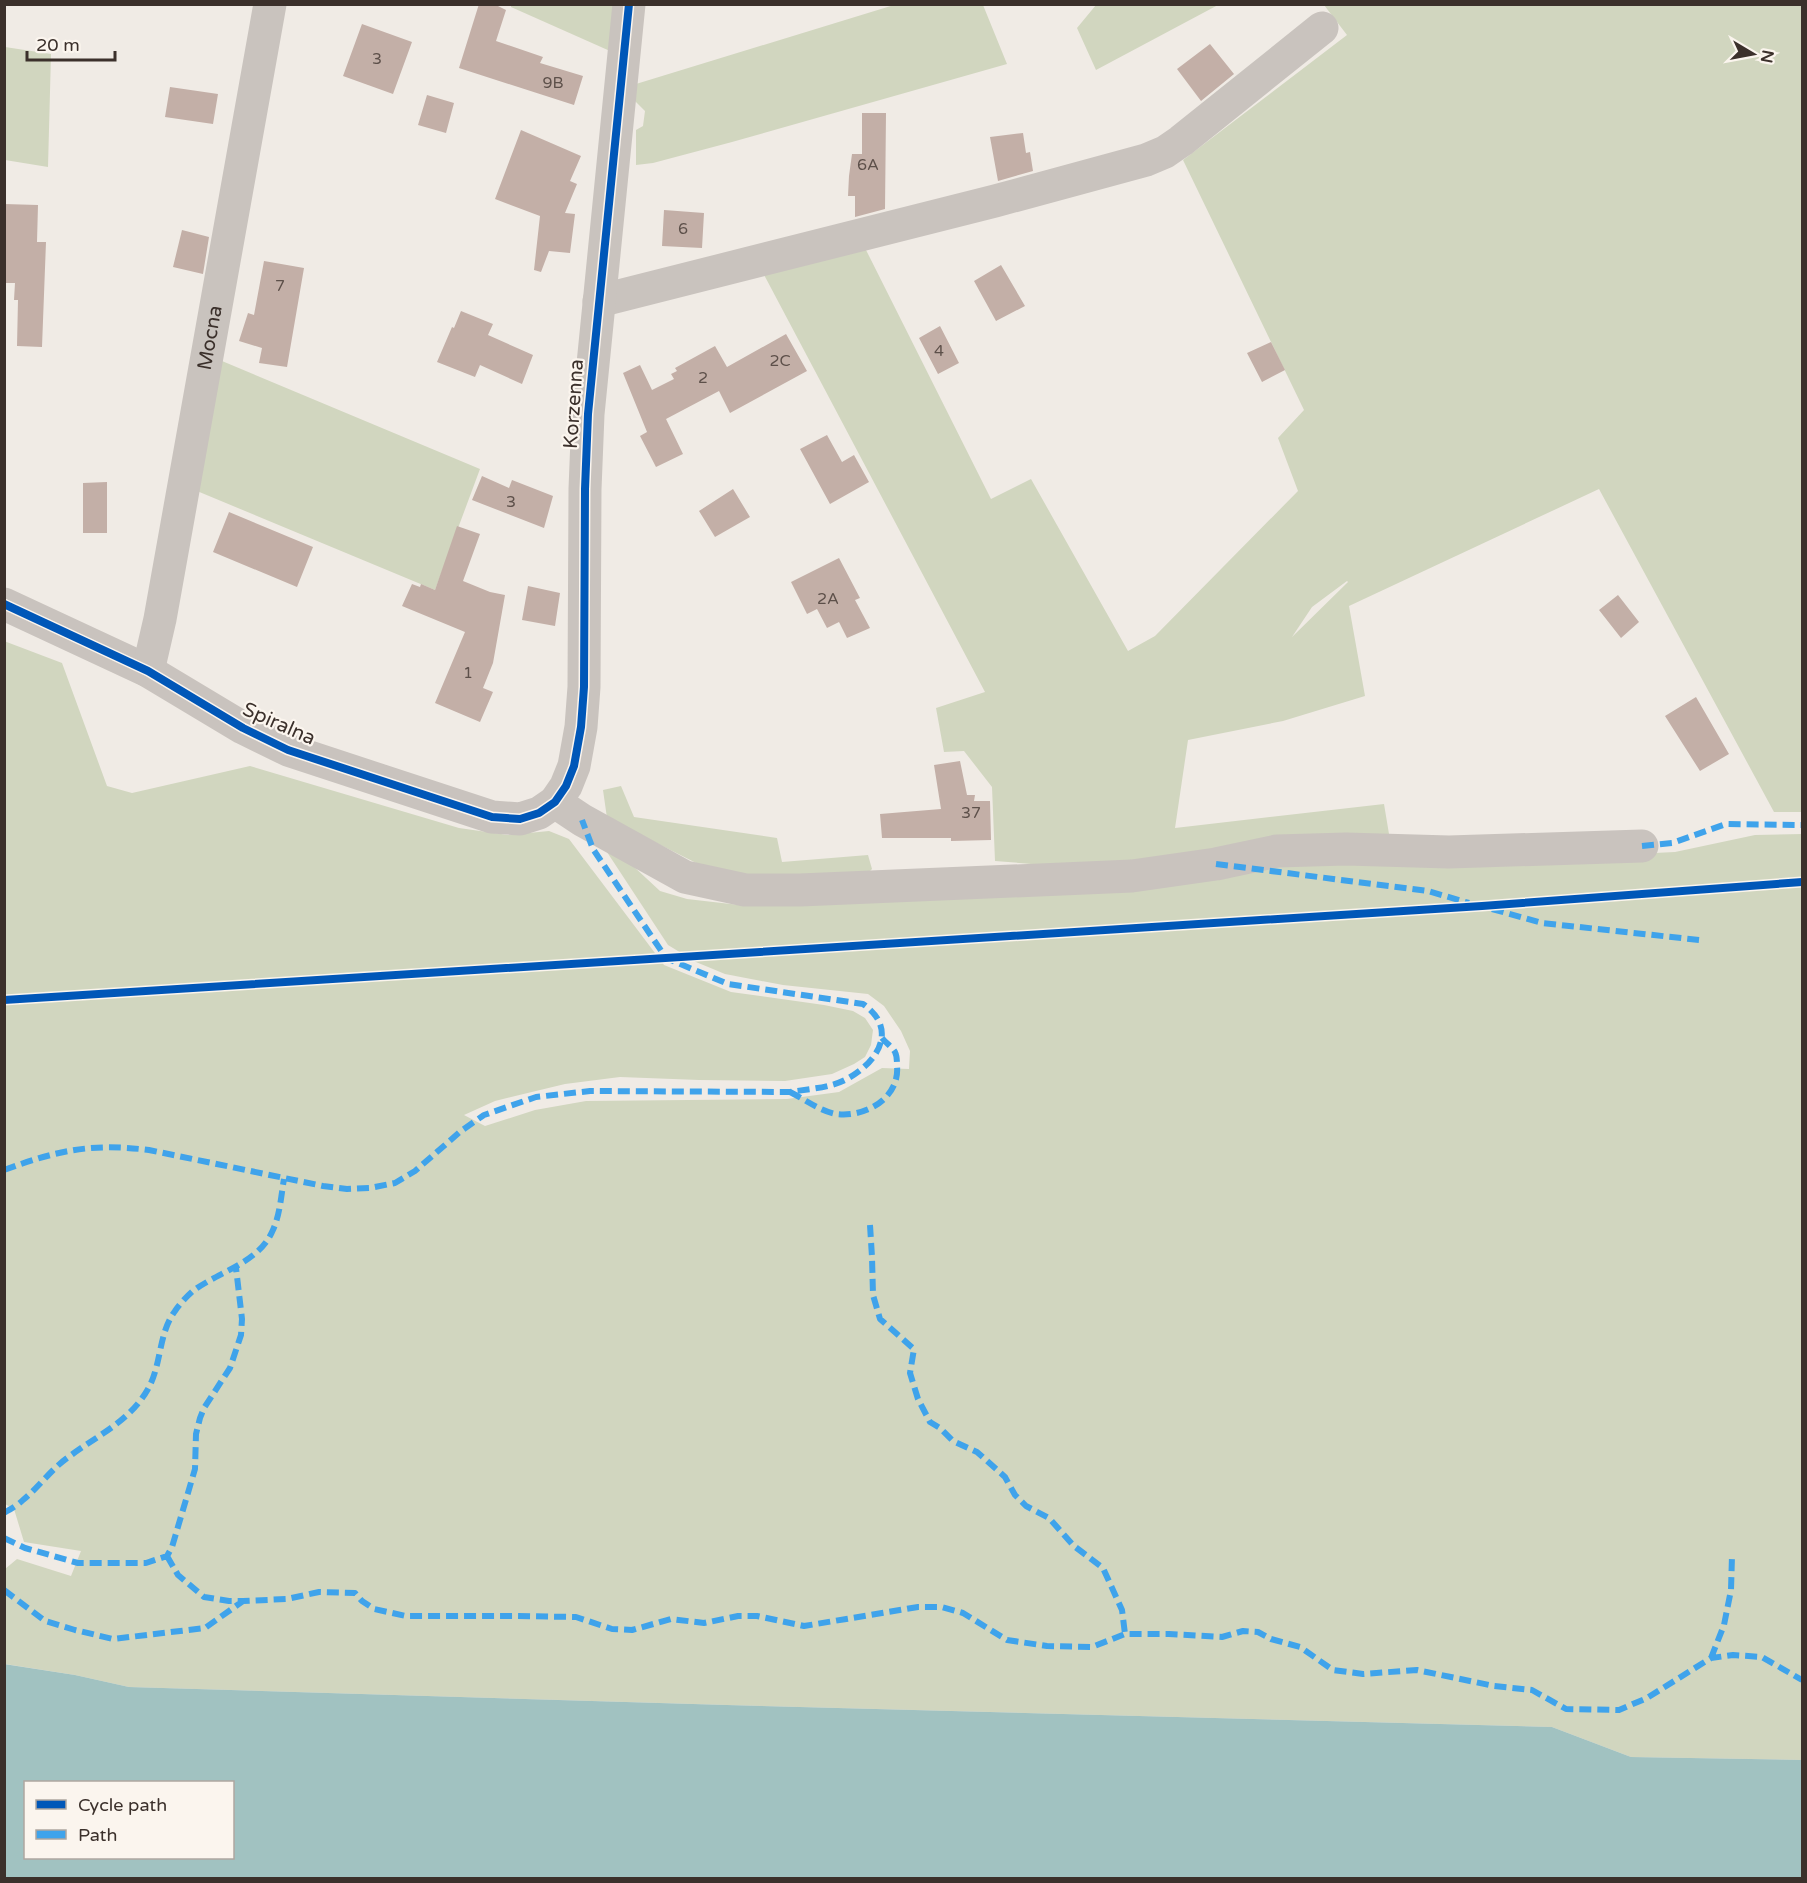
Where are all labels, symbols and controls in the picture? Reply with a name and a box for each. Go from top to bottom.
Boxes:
scale bar [27,24,116,62]
north arrow [1723,24,1783,84]
text: 20 m [36,34,80,56]
text: N [1756,48,1778,64]
house number: 3 [372,49,382,69]
house number: 9B [542,73,564,93]
house number: 6A [857,155,879,175]
house number: 6 [678,219,688,239]
house number: 7 [275,276,285,296]
street label: Mocna [193,304,228,372]
house number: 4 [934,341,944,361]
house number: 2C [769,351,791,371]
street label: Korzenna [559,358,589,450]
house number: 2 [698,368,708,388]
house number: 3 [506,492,516,512]
house number: 2A [817,589,839,609]
house number: 1 [463,663,473,683]
street label: Spiralna [239,697,319,751]
house number: 37 [961,803,981,823]
legend [24,1781,234,1859]
text: Cycle path [78,1794,167,1816]
text: Path [78,1824,117,1846]

